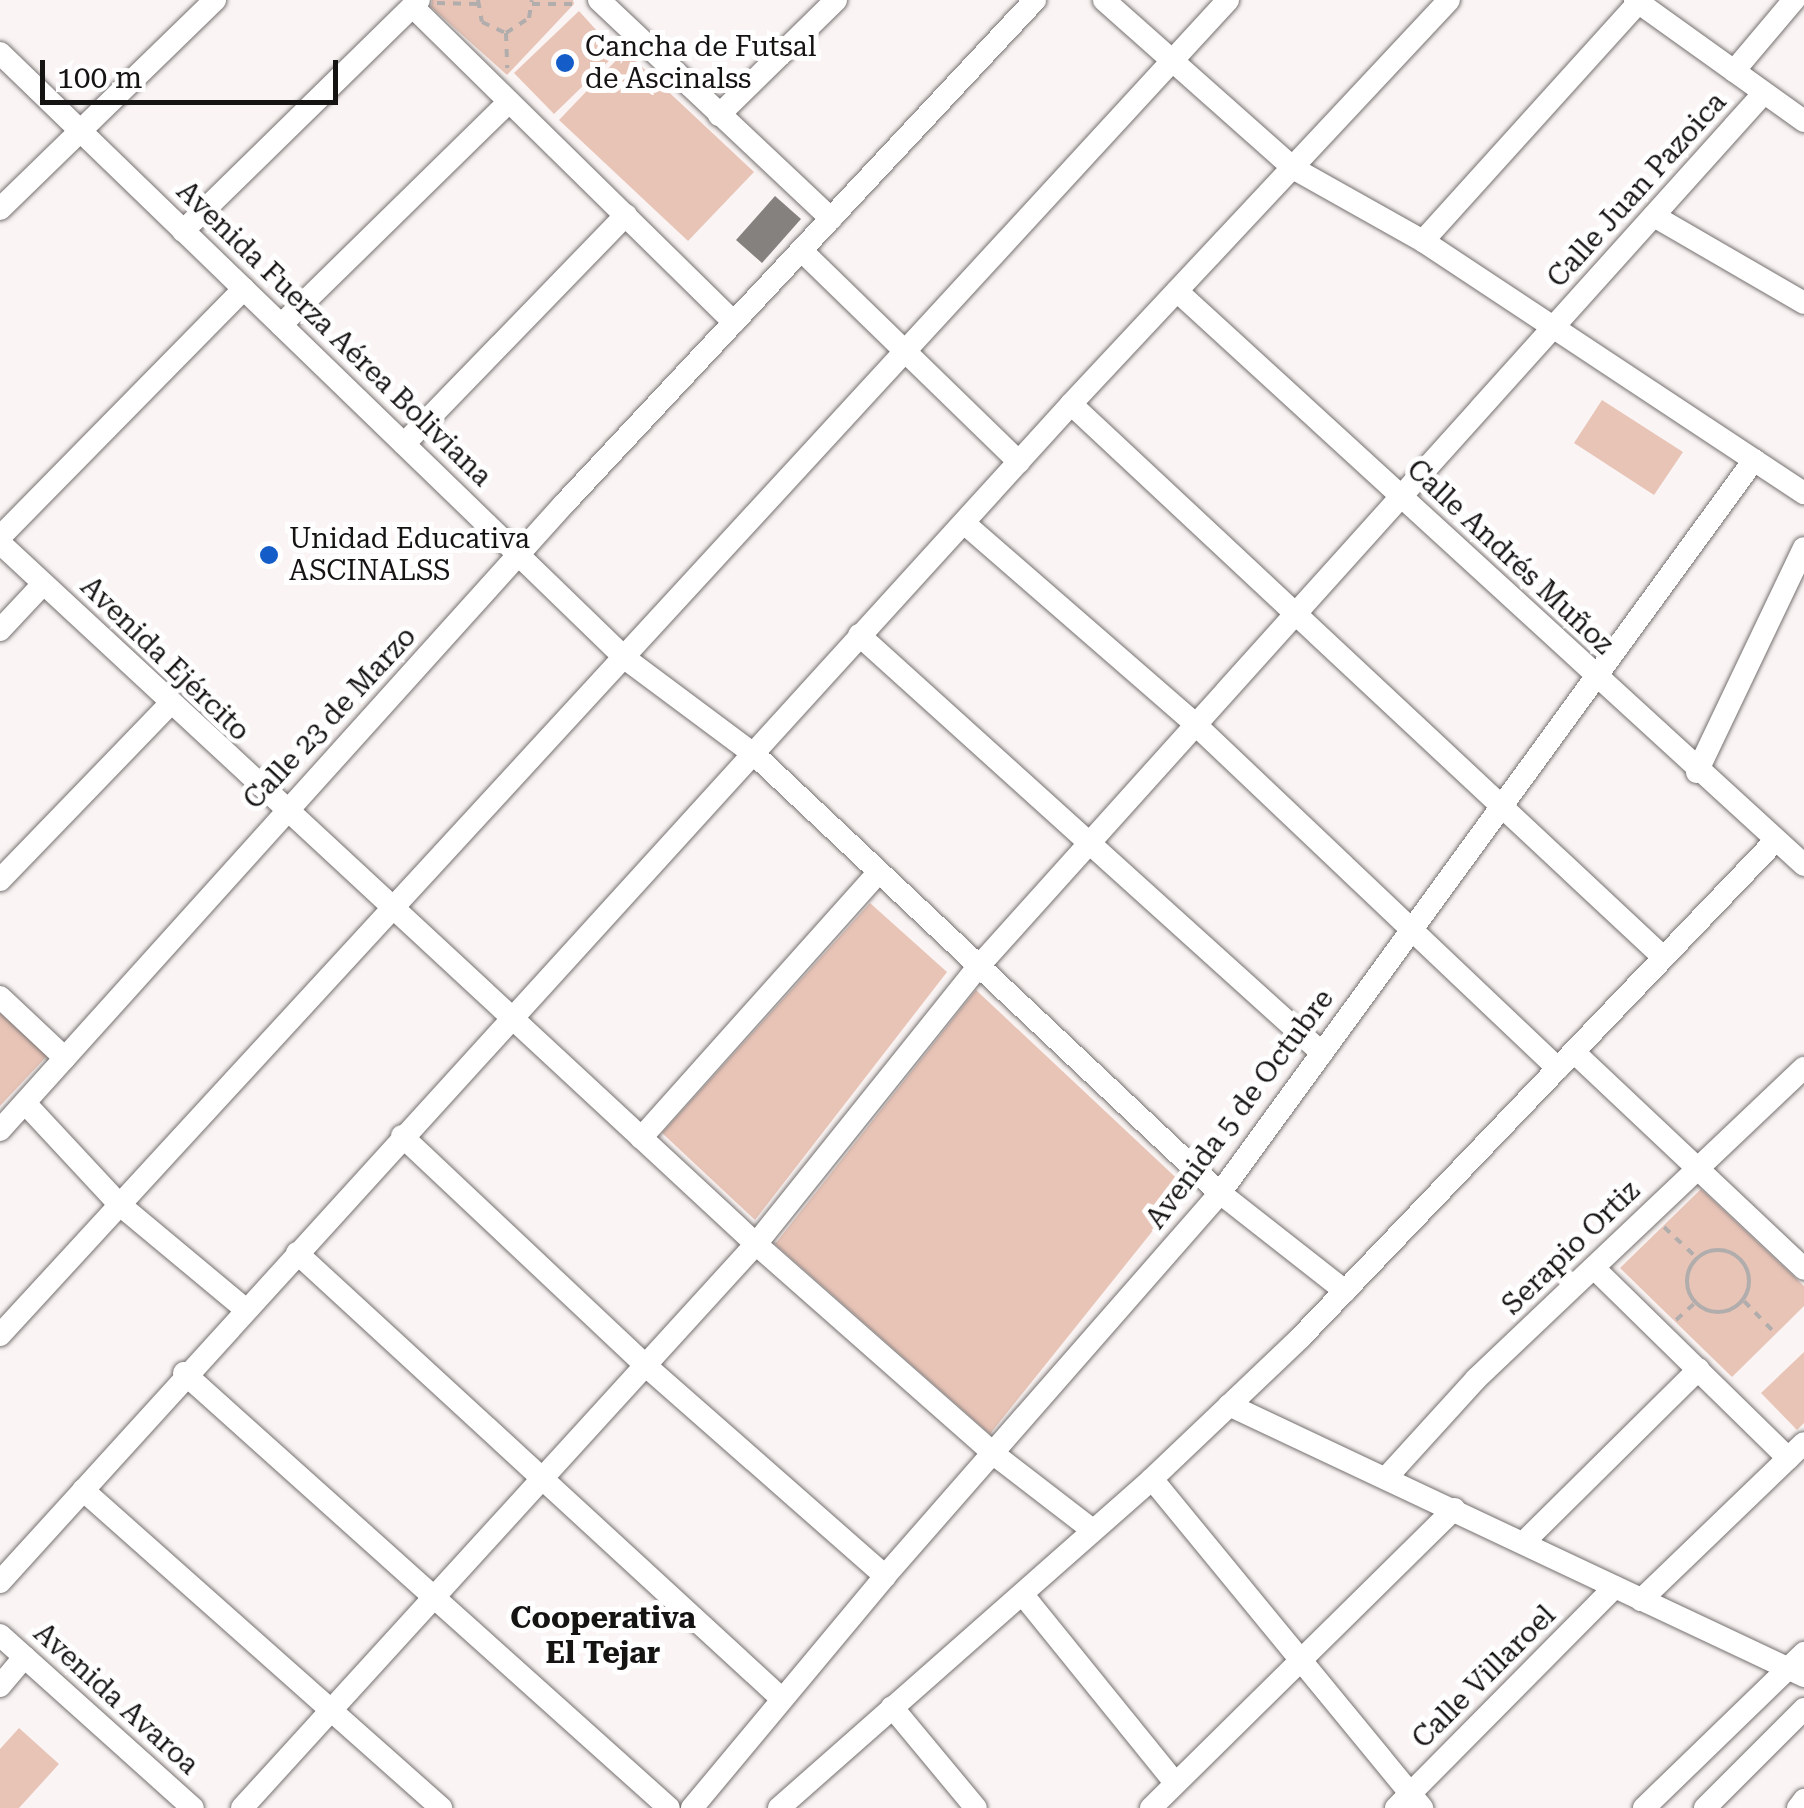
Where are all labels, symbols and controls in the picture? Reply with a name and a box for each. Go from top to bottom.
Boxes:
place label: Cancha de Futsal de Ascinalss [585,30,816,96]
scale bar [45,40,342,102]
marker: Cancha de Futsal de Ascinalss [554,52,576,74]
text: 100 m [57,60,142,95]
street label: Calle Juan Pazoica [1541,86,1733,294]
street label: Avenida Fuerza Aérea Boliviana [170,175,498,493]
street label: Calle Andrés Muñoz [1400,453,1620,661]
place label: Unidad Educativa ASCINALSS [289,522,530,588]
marker: Unidad Educativa ASCINALSS [258,544,280,566]
street label: Avenida Ejército [74,570,256,748]
street label: Calle 23 de Marzo [237,620,423,816]
street label: Avenida 5 de Octubre [1139,983,1341,1235]
street label: Serapio Ortiz [1495,1174,1647,1322]
street label: Calle Villaroel [1406,1599,1562,1755]
district label: Cooperativa El Tejar [510,1600,696,1670]
street label: Avenida Avaroa [27,1616,205,1782]

